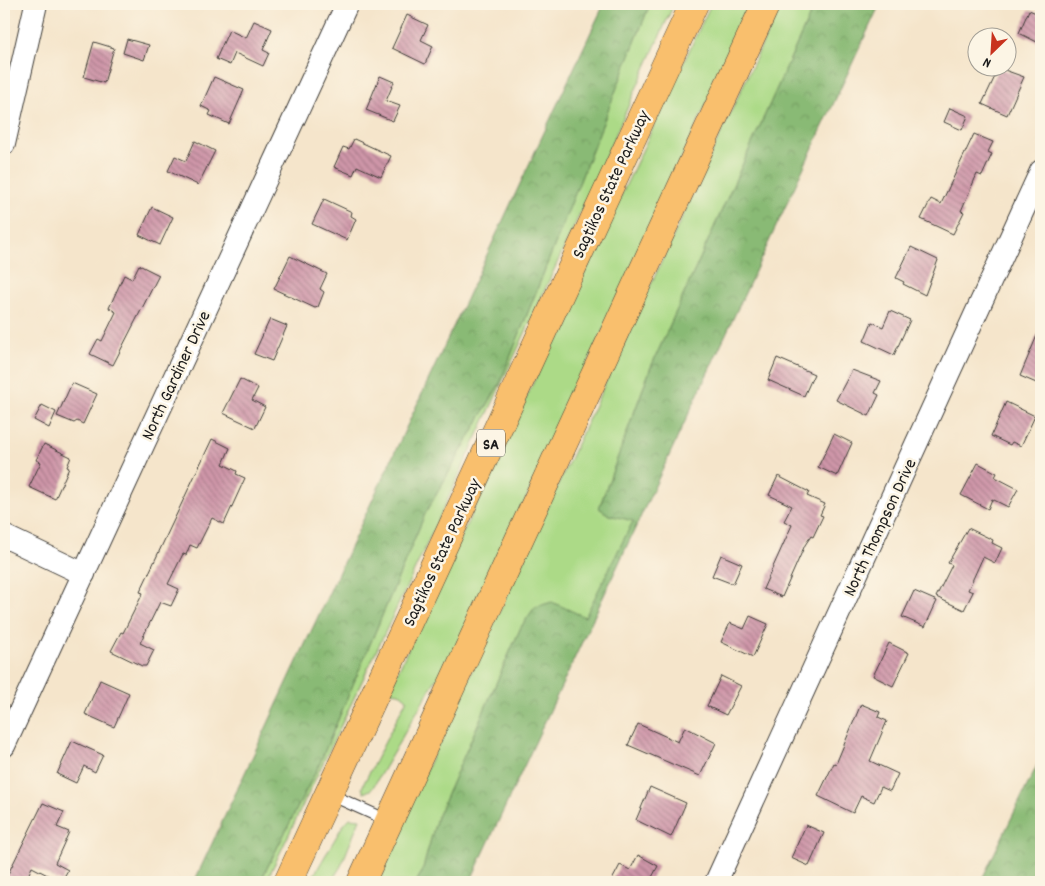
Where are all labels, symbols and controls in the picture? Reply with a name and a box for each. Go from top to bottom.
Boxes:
north arrow [968,28,1018,78]
text: N [980,51,995,72]
street label: Sagtikos State Parkway [567,106,658,263]
street label: North Gardiner Drive [136,307,218,445]
road number: SA [477,429,505,456]
street label: North Thompson Drive [838,455,924,601]
street label: Sagtikos State Parkway [398,474,489,631]

